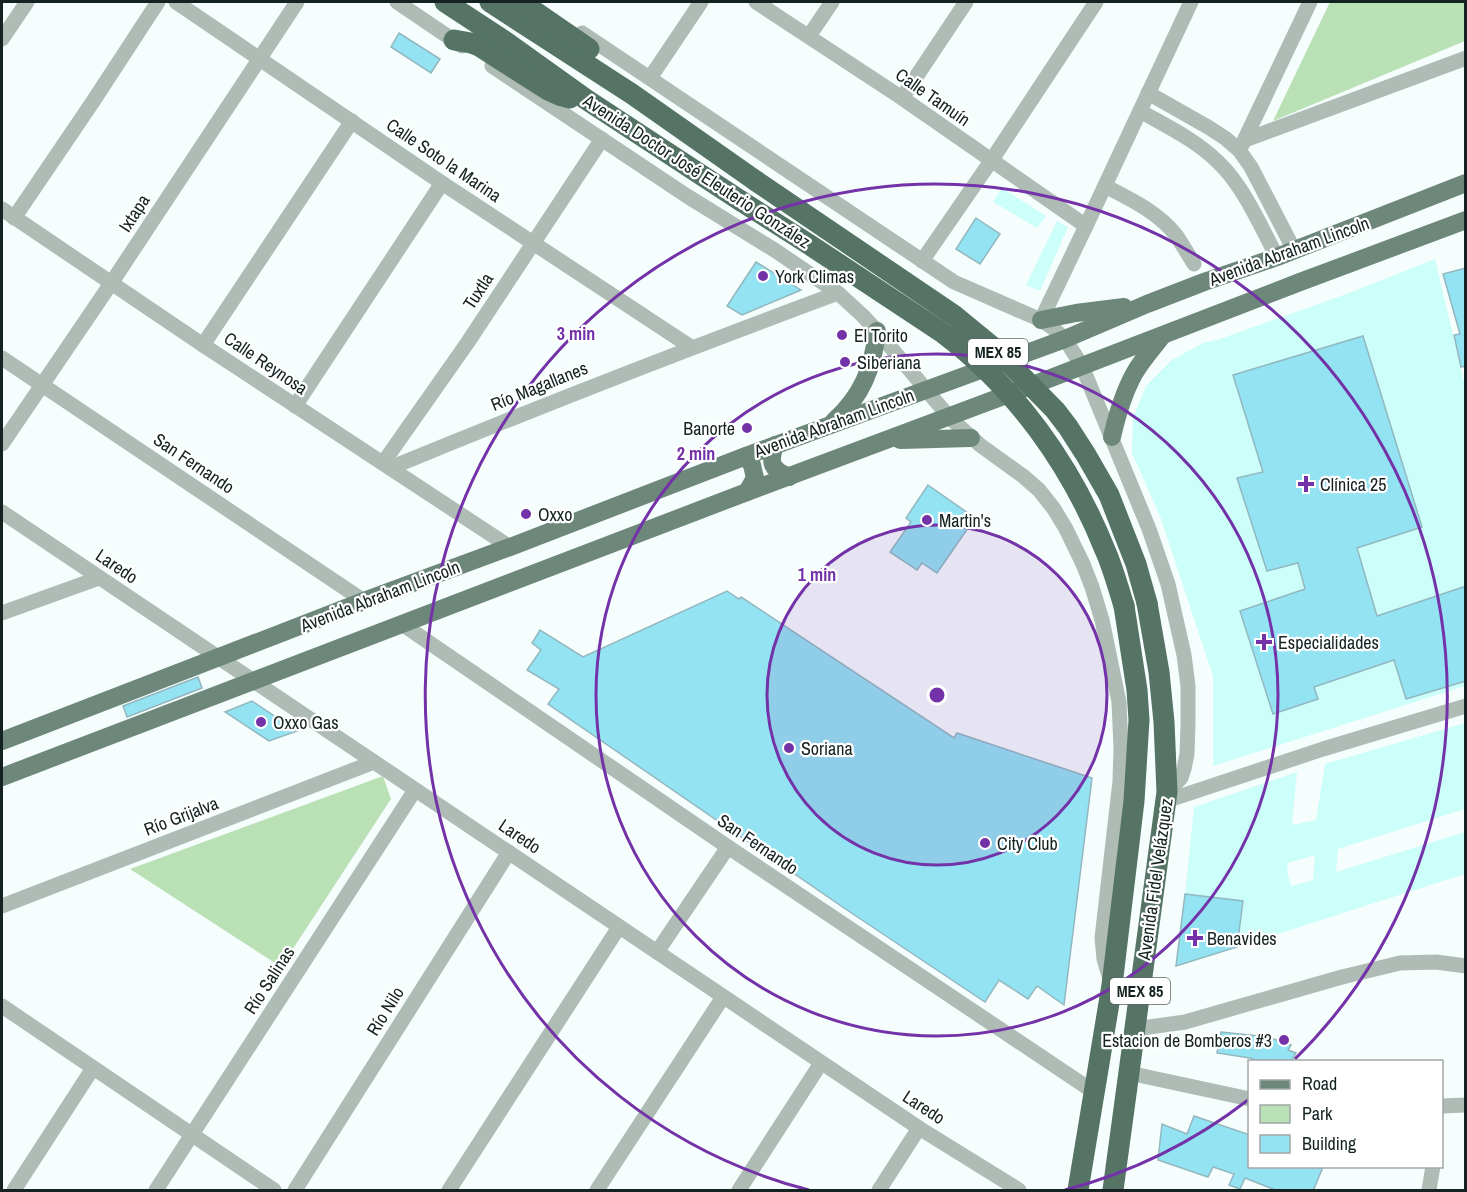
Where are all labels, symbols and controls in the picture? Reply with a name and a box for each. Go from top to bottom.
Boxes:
street label: Calle Tamuín [891,62,975,132]
street label: Avenida Doctor José Eleuterio González [578,87,816,254]
street label: Calle Soto la Marina [382,112,506,208]
street label: Ixtapa [113,189,155,237]
street label: Avenida Abraham Lincoln [1204,210,1373,292]
place label: York Climas [775,264,854,289]
street label: Tuxtla [457,268,499,314]
marker: York Climas [756,269,770,283]
text: 3 min [557,321,595,346]
place label: El Torito [854,323,908,348]
street label: Calle Reynosa [219,326,313,400]
marker: El Torito [835,328,849,342]
road number: MEX 85 [968,339,1028,365]
place label: Siberiana [857,350,921,375]
street label: Río Magallanes [487,355,591,417]
marker: Siberiana [838,355,852,369]
street label: Avenida Abraham Lincoln [749,382,918,464]
place label: Banorte [683,416,735,441]
marker: Banorte [740,421,754,435]
street label: San Fernando [149,427,239,499]
text: 2 min [677,441,715,466]
place label: Clínica 25 [1320,472,1386,497]
marker: Clínica 25 [1297,475,1315,493]
place label: Oxxo [538,502,572,527]
marker: Oxxo [519,507,533,521]
place label: Martin's [939,508,991,533]
marker: Martin's [920,513,934,527]
street label: Laredo [91,543,143,589]
street label: Avenida Abraham Lincoln [296,554,463,638]
text: 1 min [798,562,836,587]
place label: Especialidades [1278,630,1379,655]
marker: Especialidades [1255,633,1273,651]
centre of rings [927,685,947,705]
place label: Oxxo Gas [273,710,339,735]
marker: Oxxo Gas [254,715,268,729]
place label: Soriana [801,736,853,761]
marker: Soriana [782,741,796,755]
street label: Río Grijalva [140,790,222,842]
street label: Avenida Fidel Velázquez [1131,797,1179,962]
street label: San Fernando [713,808,803,880]
street label: Laredo [494,813,546,859]
place label: City Club [997,831,1058,856]
marker: City Club [978,836,992,850]
place label: Benavides [1207,926,1277,951]
marker: Benavides [1188,931,1202,945]
street label: Río Salinas [238,941,300,1019]
road number: MEX 85 [1110,978,1170,1004]
street label: Río Nilo [360,982,410,1040]
place label: Estacion de Bomberos #3 [1102,1028,1272,1053]
marker: Estacion de Bomberos #3 [1277,1033,1291,1047]
legend [1248,1060,1443,1168]
text: Road [1302,1071,1337,1096]
street label: Laredo [898,1084,950,1130]
text: Park [1302,1101,1333,1126]
text: Building [1302,1131,1357,1156]

